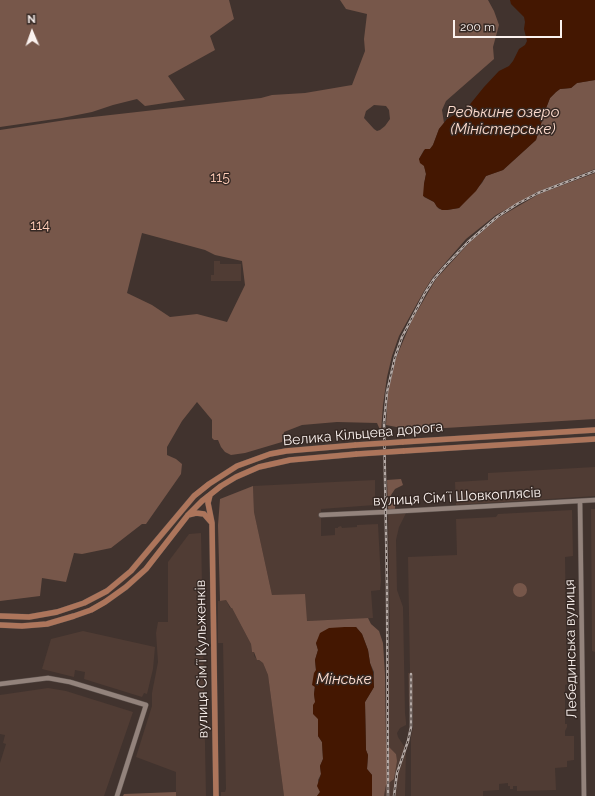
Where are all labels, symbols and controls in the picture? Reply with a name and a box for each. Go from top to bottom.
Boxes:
north arrow [12,12,52,52]
scale bar [455,12,564,38]
text: N [27,13,36,26]
text: 200 m [460,20,495,34]
water label: Редькине озеро (Міністерське) [446,103,560,138]
park label: 115 [210,170,230,186]
park label: 114 [30,218,50,234]
street label: Велика Кільцева дорога [282,419,444,449]
street label: вулиця Сімʼї Шовкоплясів [373,484,541,510]
street label: Лебединська вулиця [561,579,581,719]
street label: вулиця Сімʼї Кульженків [192,580,212,738]
water label: Мінське [316,670,372,688]

